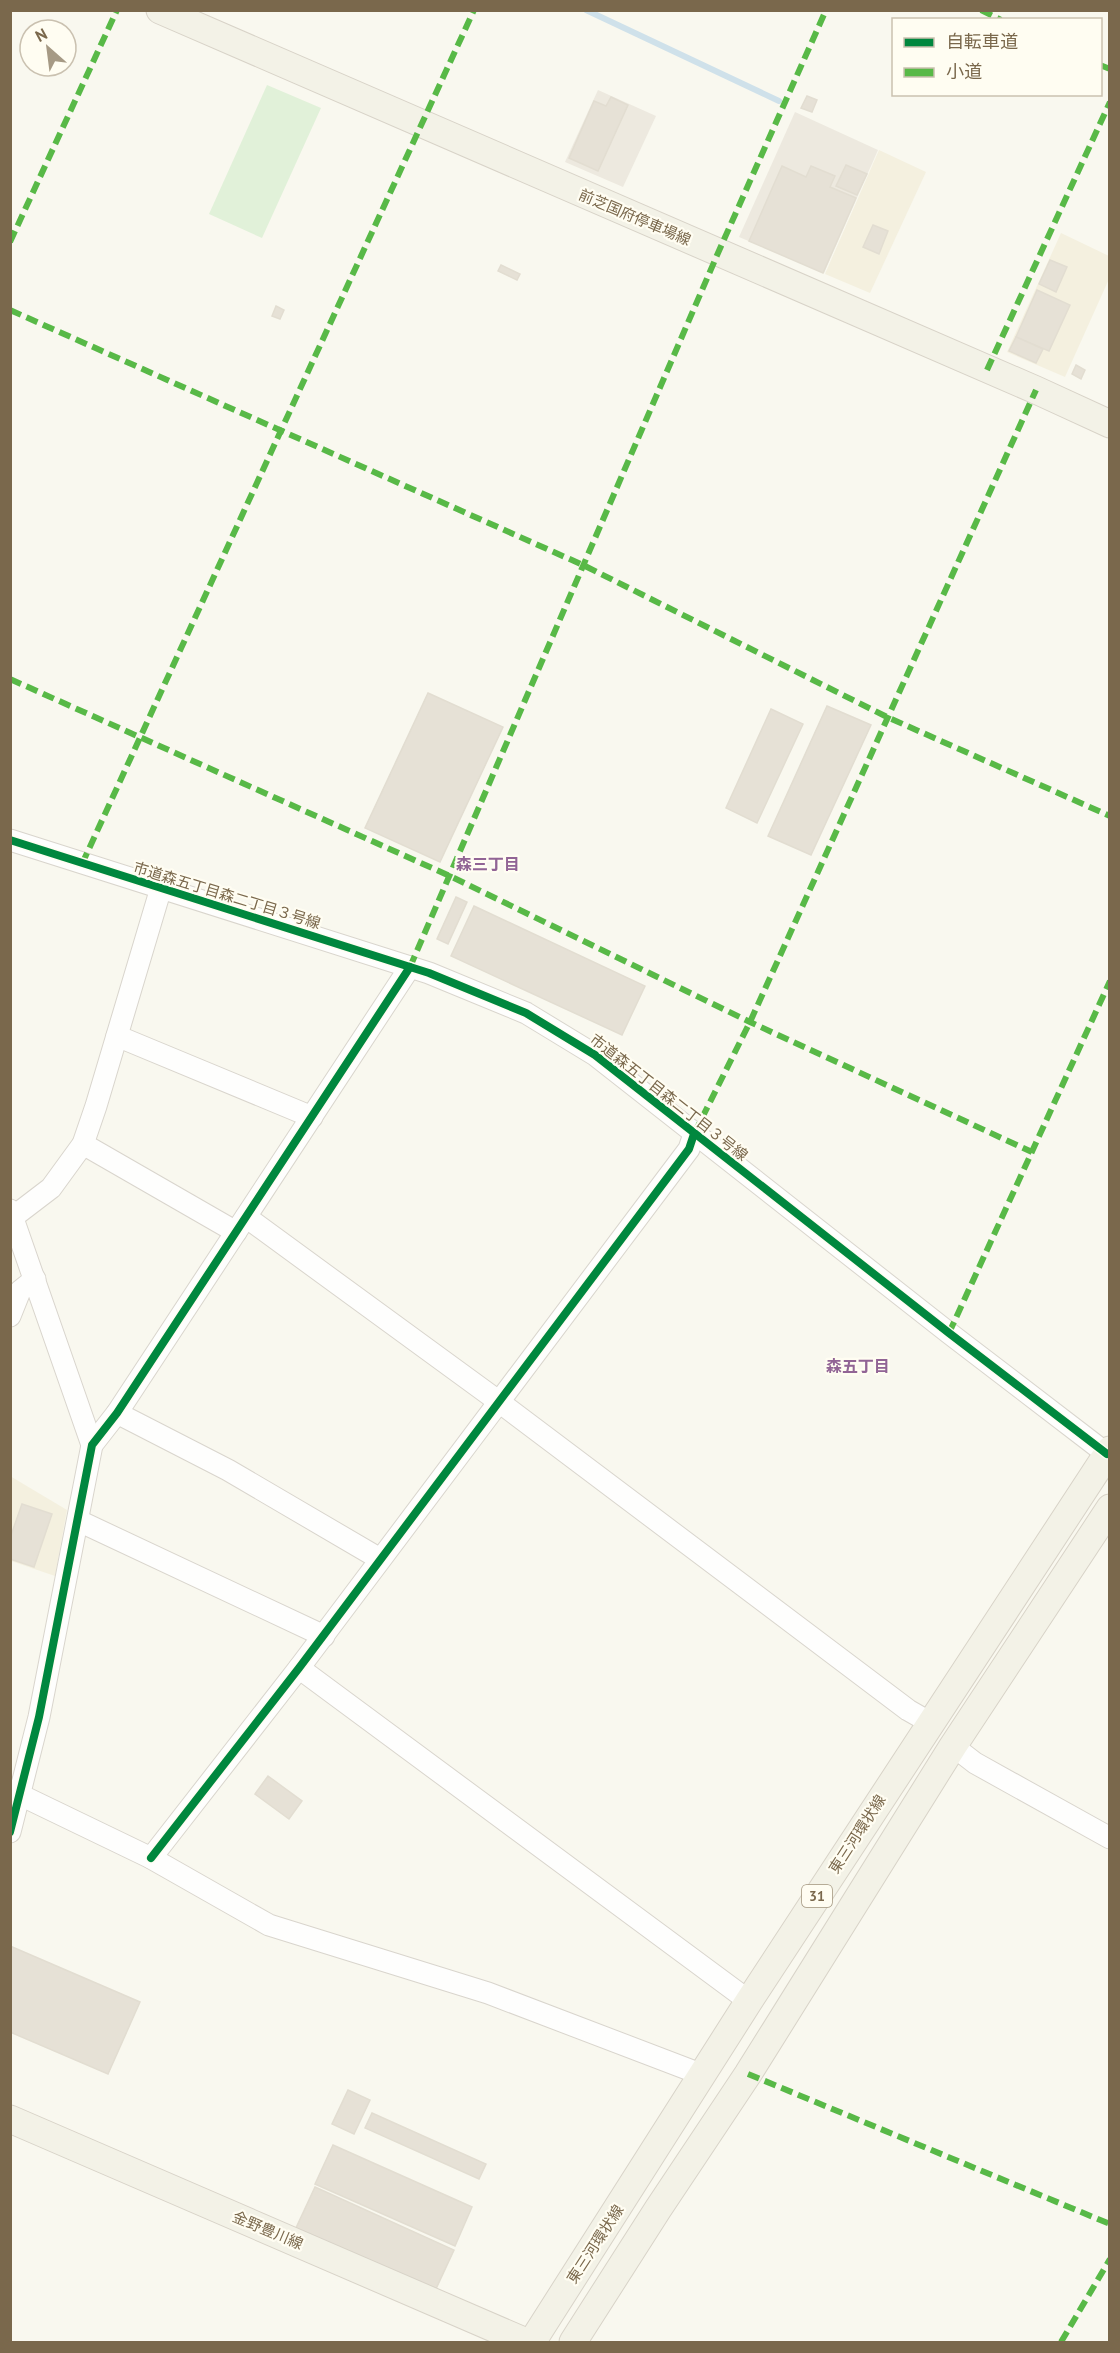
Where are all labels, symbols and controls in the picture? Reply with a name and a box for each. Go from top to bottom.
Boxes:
north arrow [18,18,78,78]
legend [892,18,1102,96]
text: N [32,23,50,46]
text: 自転車道 [946,30,1018,53]
text: 小道 [946,60,982,83]
street label: 前芝国府停車場線 [576,185,694,249]
district label: 森三丁目 [456,854,520,874]
street label: 市道森五丁目森二丁目３号線 [131,857,323,933]
street label: 市道森五丁目森二丁目３号線 [586,1029,752,1165]
district label: 森五丁目 [826,1356,890,1376]
street label: 東三河環状線 [825,1791,889,1877]
road number: 31 [802,1885,832,1907]
street label: 東三河環状線 [563,2201,627,2287]
street label: 金野豊川線 [230,2207,306,2253]

